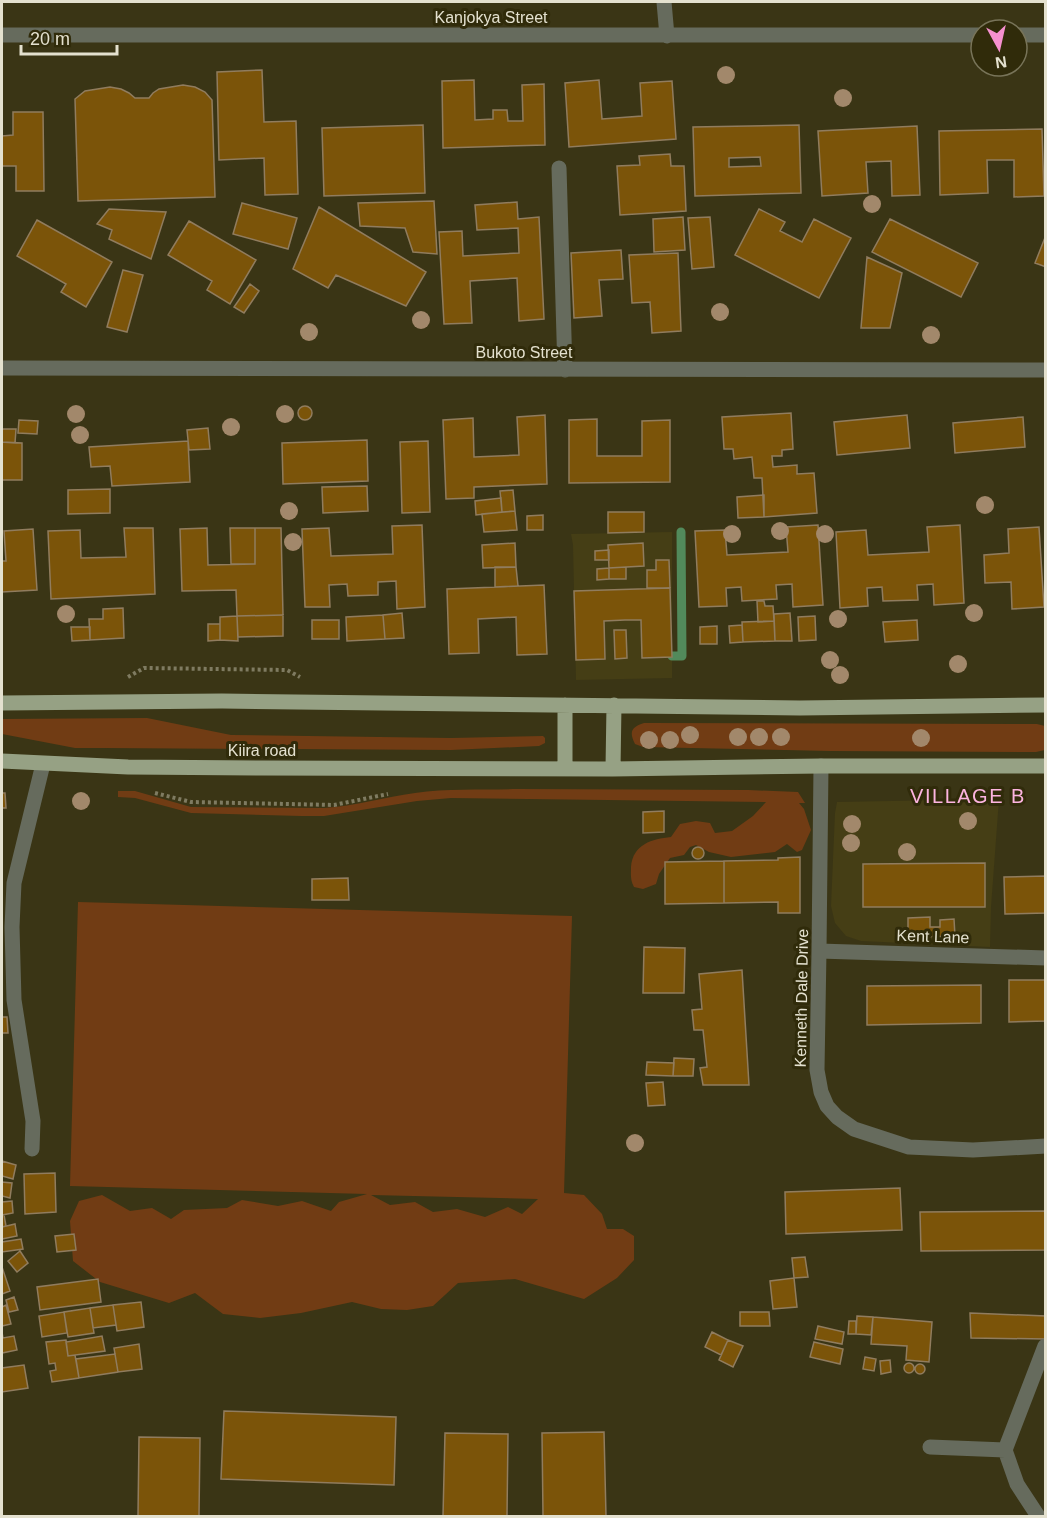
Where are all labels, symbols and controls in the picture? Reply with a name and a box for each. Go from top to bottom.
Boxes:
street label: Kanjokya Street [435,9,548,26]
scale bar [21,18,117,56]
north arrow [969,18,1029,78]
text: 20 m [30,29,70,49]
text: N [994,53,1008,72]
street label: Bukoto Street [476,344,573,361]
street label: Kiira road [228,742,296,759]
district label: VILLAGE B [910,785,1026,807]
street label: Kent Lane [896,927,970,946]
street label: Kenneth Dale Drive [792,928,811,1068]

